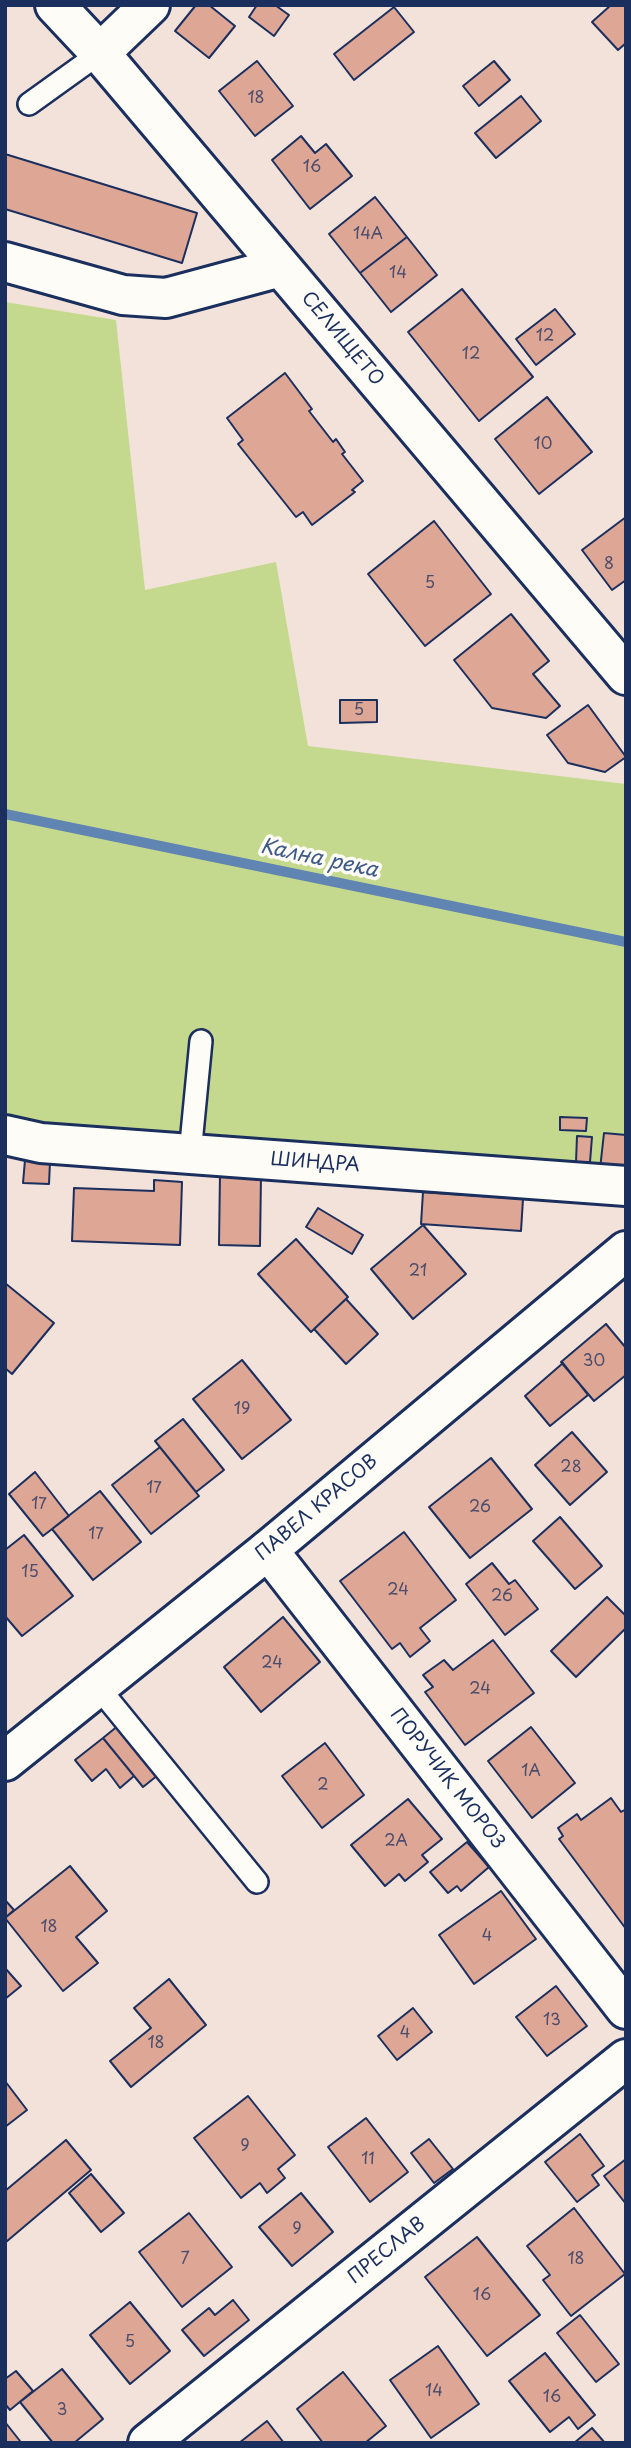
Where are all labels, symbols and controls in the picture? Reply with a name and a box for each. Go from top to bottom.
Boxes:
house number: 18 [247,89,265,109]
house number: 16 [303,158,321,178]
house number: 14А [353,225,383,245]
house number: 14 [389,264,407,284]
street label: СЕЛИЩЕТО [296,287,388,391]
house number: 12 [536,327,554,347]
house number: 12 [462,345,480,365]
house number: 10 [534,435,552,455]
house number: 8 [604,555,614,575]
house number: 5 [425,574,435,594]
house number: 5 [354,701,364,721]
water label: Кална река [258,834,380,884]
street label: ШИНДРА [269,1148,361,1178]
house number: 21 [409,1262,427,1282]
house number: 30 [583,1352,605,1372]
house number: 19 [234,1400,250,1420]
street label: ПАВЕЛ КРАСОВ [251,1450,383,1566]
house number: 28 [560,1458,582,1478]
house number: 17 [146,1479,162,1499]
house number: 17 [31,1495,47,1515]
house number: 26 [469,1498,491,1518]
house number: 17 [88,1525,104,1545]
house number: 15 [21,1563,39,1583]
house number: 24 [387,1581,409,1601]
house number: 26 [491,1587,513,1607]
house number: 24 [261,1654,283,1674]
house number: 24 [469,1680,491,1700]
street label: ПОРУЧИК МОРОЗ [385,1704,509,1854]
house number: 1А [521,1762,541,1782]
house number: 2 [317,1776,329,1796]
house number: 2A [384,1832,408,1852]
house number: 18 [40,1918,58,1938]
house number: 4 [482,1927,492,1947]
house number: 13 [543,2011,561,2031]
house number: 4 [400,2024,410,2044]
house number: 18 [147,2034,165,2054]
house number: 9 [240,2137,250,2157]
house number: 11 [361,2150,375,2170]
street label: ПРЕСЛАВ [344,2213,430,2289]
house number: 9 [292,2220,302,2240]
house number: 7 [180,2250,190,2270]
house number: 18 [567,2250,585,2270]
house number: 16 [473,2286,491,2306]
house number: 5 [125,2333,135,2353]
house number: 14 [425,2382,443,2402]
house number: 16 [543,2388,561,2408]
house number: 3 [57,2401,67,2421]

